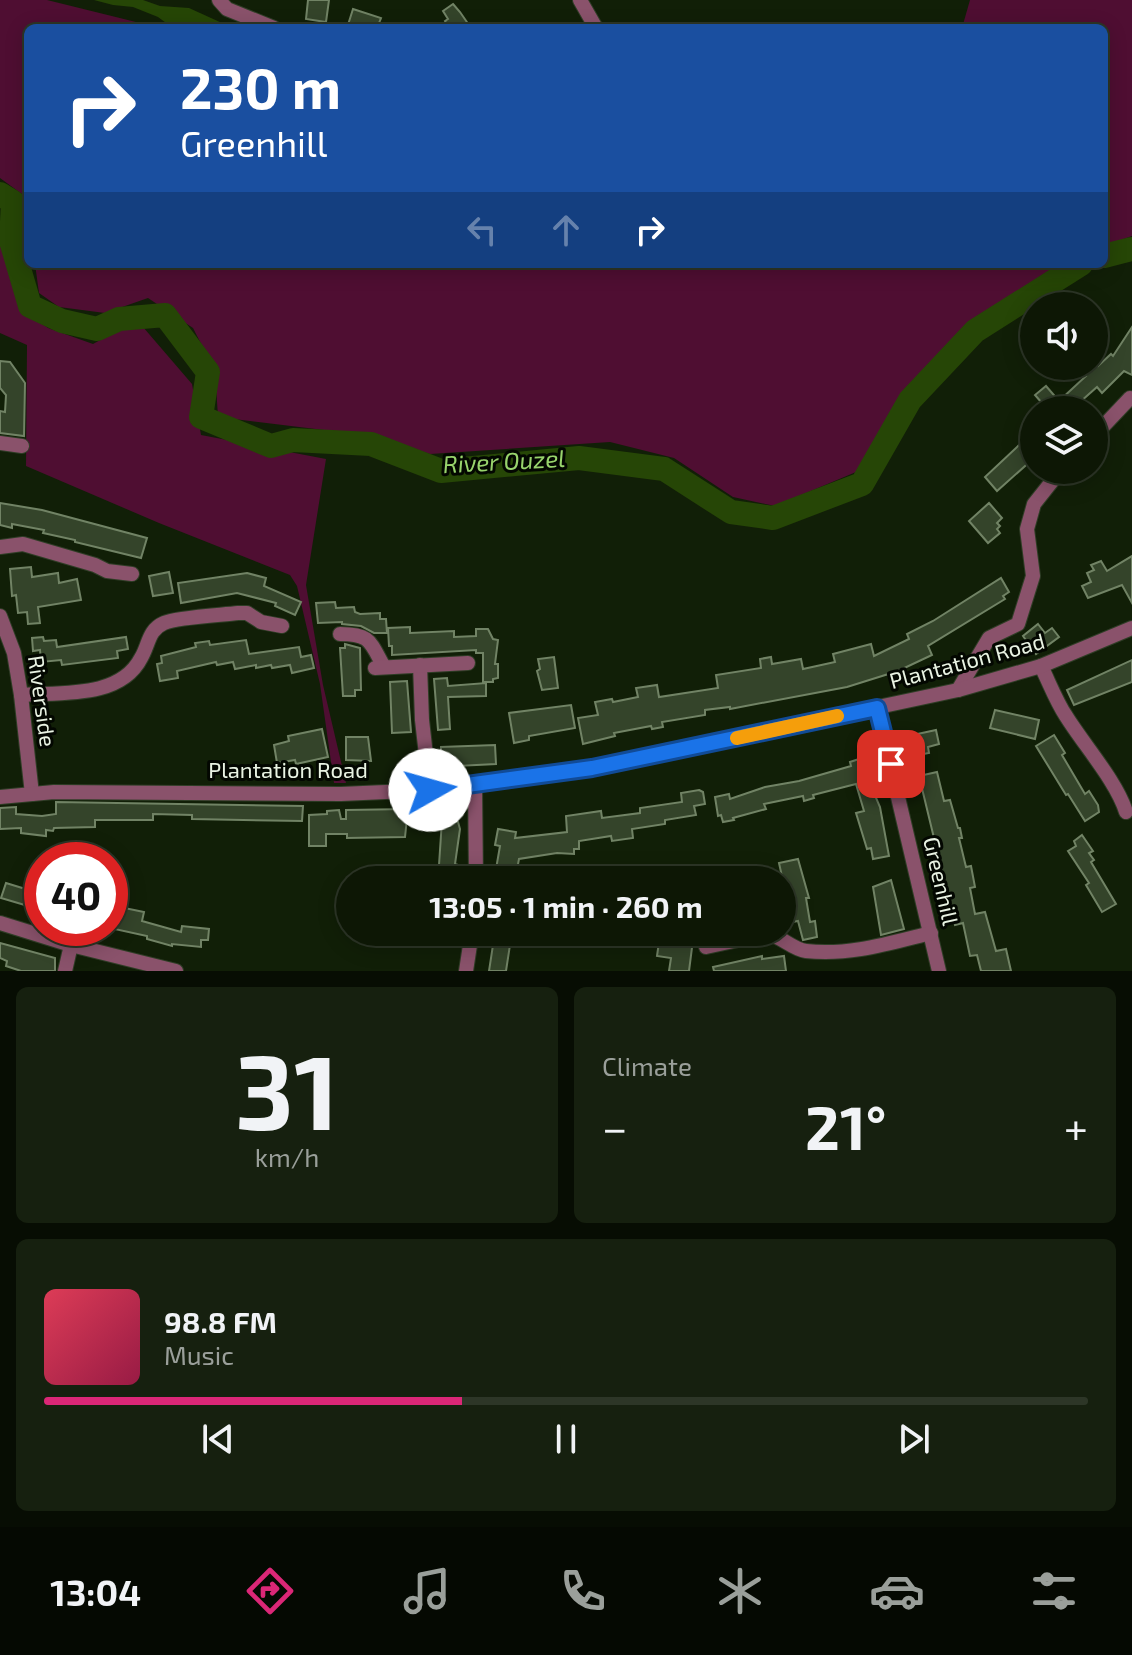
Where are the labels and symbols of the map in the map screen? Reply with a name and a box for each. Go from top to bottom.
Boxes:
water label: River Ouzel [442,443,566,478]
street label: Plantation Road [886,627,1047,693]
street label: Riverside [24,653,62,748]
pin [857,730,925,798]
position arrow [388,748,472,832]
street label: Plantation Road [208,756,368,782]
street label: Greenhill [919,834,965,928]
speed limit sign: 40 [24,842,128,946]

